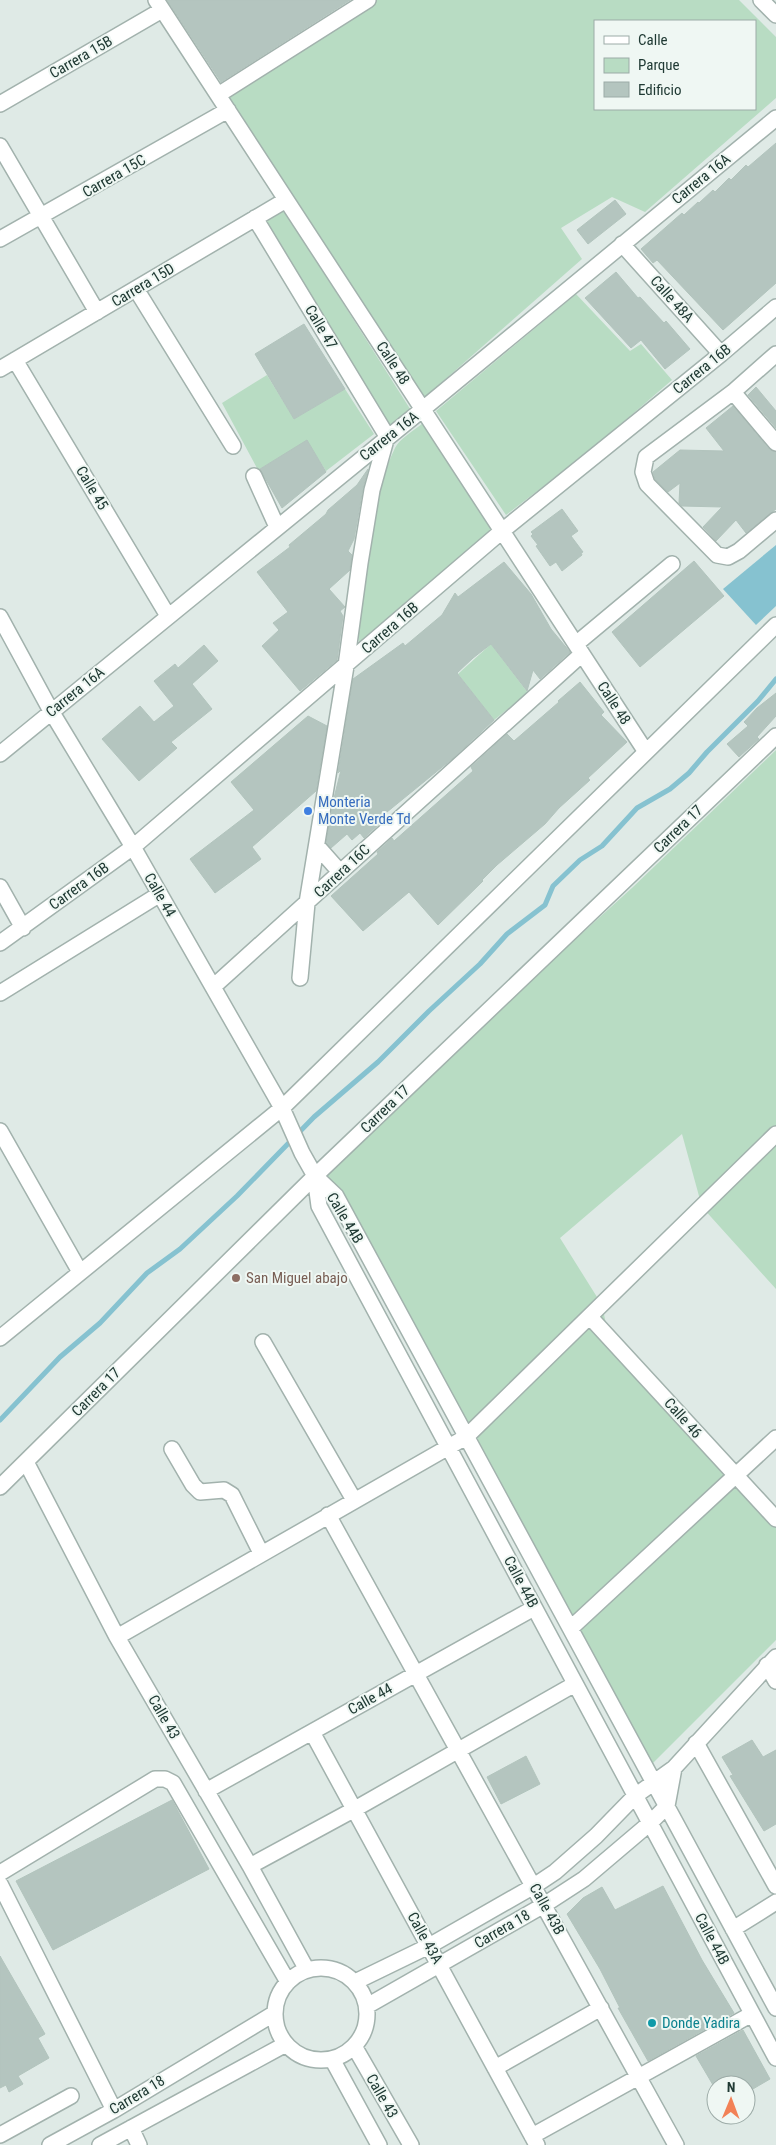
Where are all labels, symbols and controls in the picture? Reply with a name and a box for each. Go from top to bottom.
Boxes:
legend [594,20,756,110]
text: Calle [638,31,668,49]
street label: Carrera 15B [46,32,116,82]
text: Parque [638,56,680,74]
text: Edificio [638,81,681,99]
street label: Carrera 16A [668,150,734,208]
street label: Carrera 15C [79,151,149,201]
street label: Carrera 15D [108,259,178,311]
street label: Calle 48A [646,272,698,326]
street label: Calle 47 [301,302,341,352]
street label: Calle 48 [372,338,414,388]
street label: Carrera 16B [669,340,735,398]
street label: Carrera 16A [356,407,422,465]
street label: Calle 45 [72,463,112,513]
street label: Carrera 16B [358,598,422,658]
street label: Carrera 16A [42,663,108,721]
street label: Calle 48 [593,678,635,728]
place label: Monteria Monte Verde Td [318,793,411,828]
street label: Carrera 17 [650,801,706,857]
marker: Monteria Monte Verde Td [302,805,314,817]
street label: Carrera 16C [310,841,374,901]
street label: Carrera 16B [46,858,112,914]
street label: Calle 44 [140,870,180,920]
street label: Carrera 17 [357,1081,413,1137]
street label: Calle 44B [323,1189,367,1247]
place label: San Miguel abajo [246,1269,348,1287]
marker: San Miguel abajo [230,1272,242,1284]
street label: Carrera 17 [68,1364,124,1420]
street label: Calle 46 [660,1394,706,1442]
street label: Calle 44B [500,1553,542,1611]
street label: Calle 44 [345,1680,395,1718]
street label: Calle 43 [144,1692,184,1742]
street label: Calle 43B [526,1880,568,1938]
street label: Carrera 18 [471,1906,533,1952]
street label: Calle 43A [403,1909,447,1967]
street label: Calle 44B [691,1910,733,1968]
place label: Donde Yadira [662,2014,740,2032]
marker: Donde Yadira [646,2017,658,2029]
street label: Carrera 18 [106,2071,168,2119]
street label: Calle 43 [362,2071,402,2121]
north arrow [706,2075,756,2125]
text: N [727,2079,736,2095]

